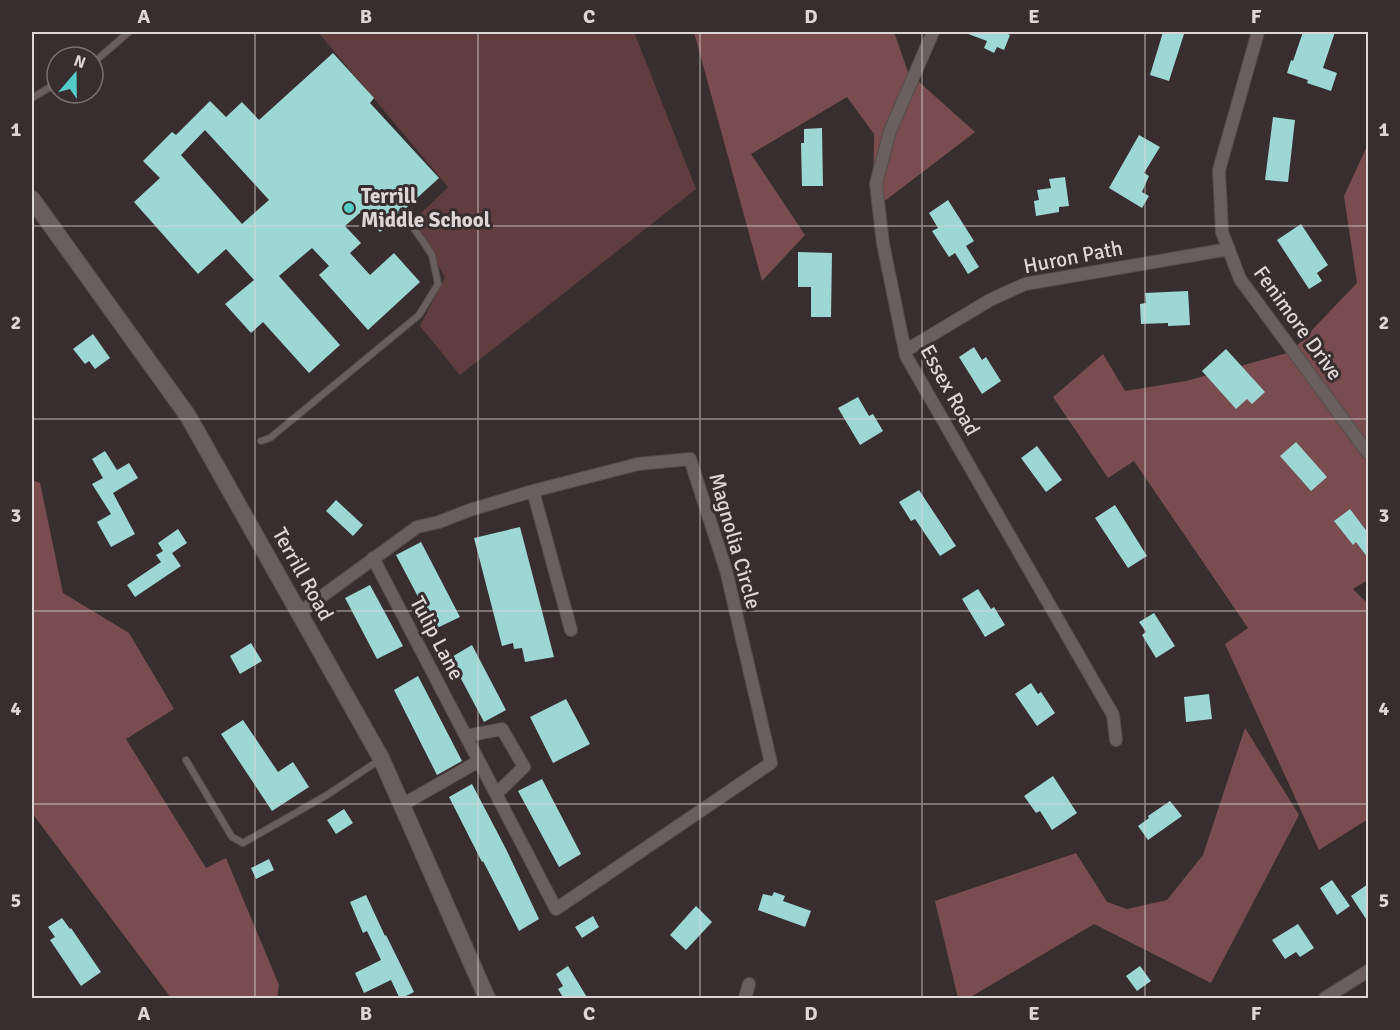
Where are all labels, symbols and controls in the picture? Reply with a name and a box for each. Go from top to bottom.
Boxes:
text: A [138,4,151,29]
text: B [360,4,372,29]
text: C [583,4,595,29]
text: D [804,4,818,29]
text: E [1028,4,1040,29]
text: F [1251,4,1262,29]
north arrow [45,45,105,105]
text: N [71,51,88,73]
text: 1 [11,117,22,142]
text: 1 [1379,117,1390,142]
place label: Terrill Middle School [361,183,491,233]
marker: Terrill Middle School [342,201,356,215]
street label: Huron Path [1021,235,1125,279]
street label: Fenimore Drive [1248,261,1348,385]
text: 2 [11,310,21,335]
text: 2 [1379,310,1389,335]
street label: Essex Road [914,340,986,440]
street label: Magnolia Circle [703,470,767,612]
text: 3 [11,503,21,528]
text: 3 [1379,503,1389,528]
street label: Terrill Road [267,523,339,625]
street label: Tulip Lane [404,592,470,684]
text: 4 [11,696,22,721]
text: 4 [1379,696,1390,721]
text: 5 [11,888,21,913]
text: 5 [1379,888,1389,913]
text: A [138,1001,151,1026]
text: B [360,1001,372,1026]
text: C [583,1001,595,1026]
text: D [804,1001,818,1026]
text: E [1028,1001,1040,1026]
text: F [1251,1001,1262,1026]

